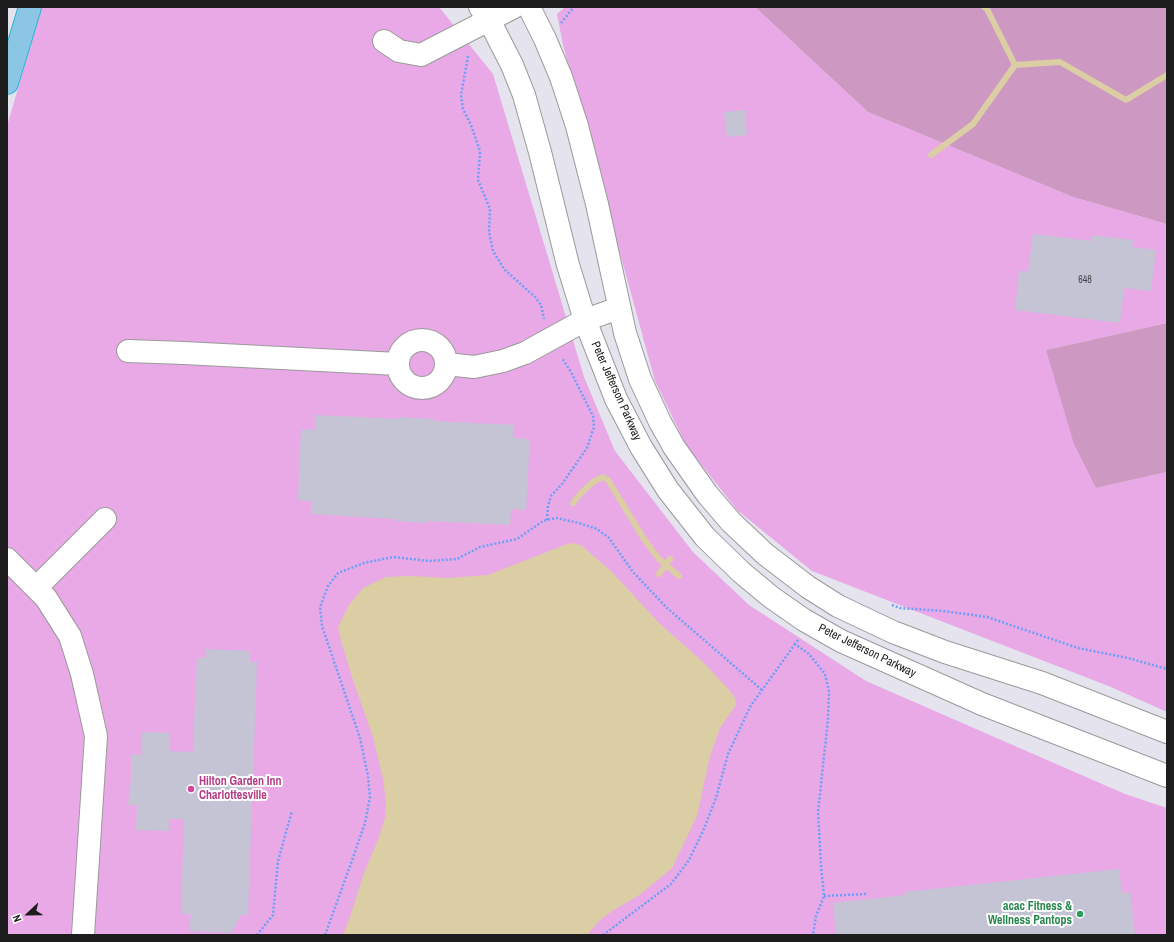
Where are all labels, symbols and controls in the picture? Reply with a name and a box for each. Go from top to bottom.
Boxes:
house number: 648 [1078,274,1092,286]
street label: Peter Jefferson Parkway [588,339,644,443]
street label: Peter Jefferson Parkway [816,621,918,681]
place label: Hilton Garden Inn Charlottesville [199,775,282,803]
marker: Hilton Garden Inn Charlottesville [186,784,196,794]
north arrow [8,894,48,934]
place label: acac Fitness & Wellness Pantops [988,900,1072,928]
marker: acac Fitness & Wellness Pantops [1075,909,1085,919]
text: N [9,913,25,924]

